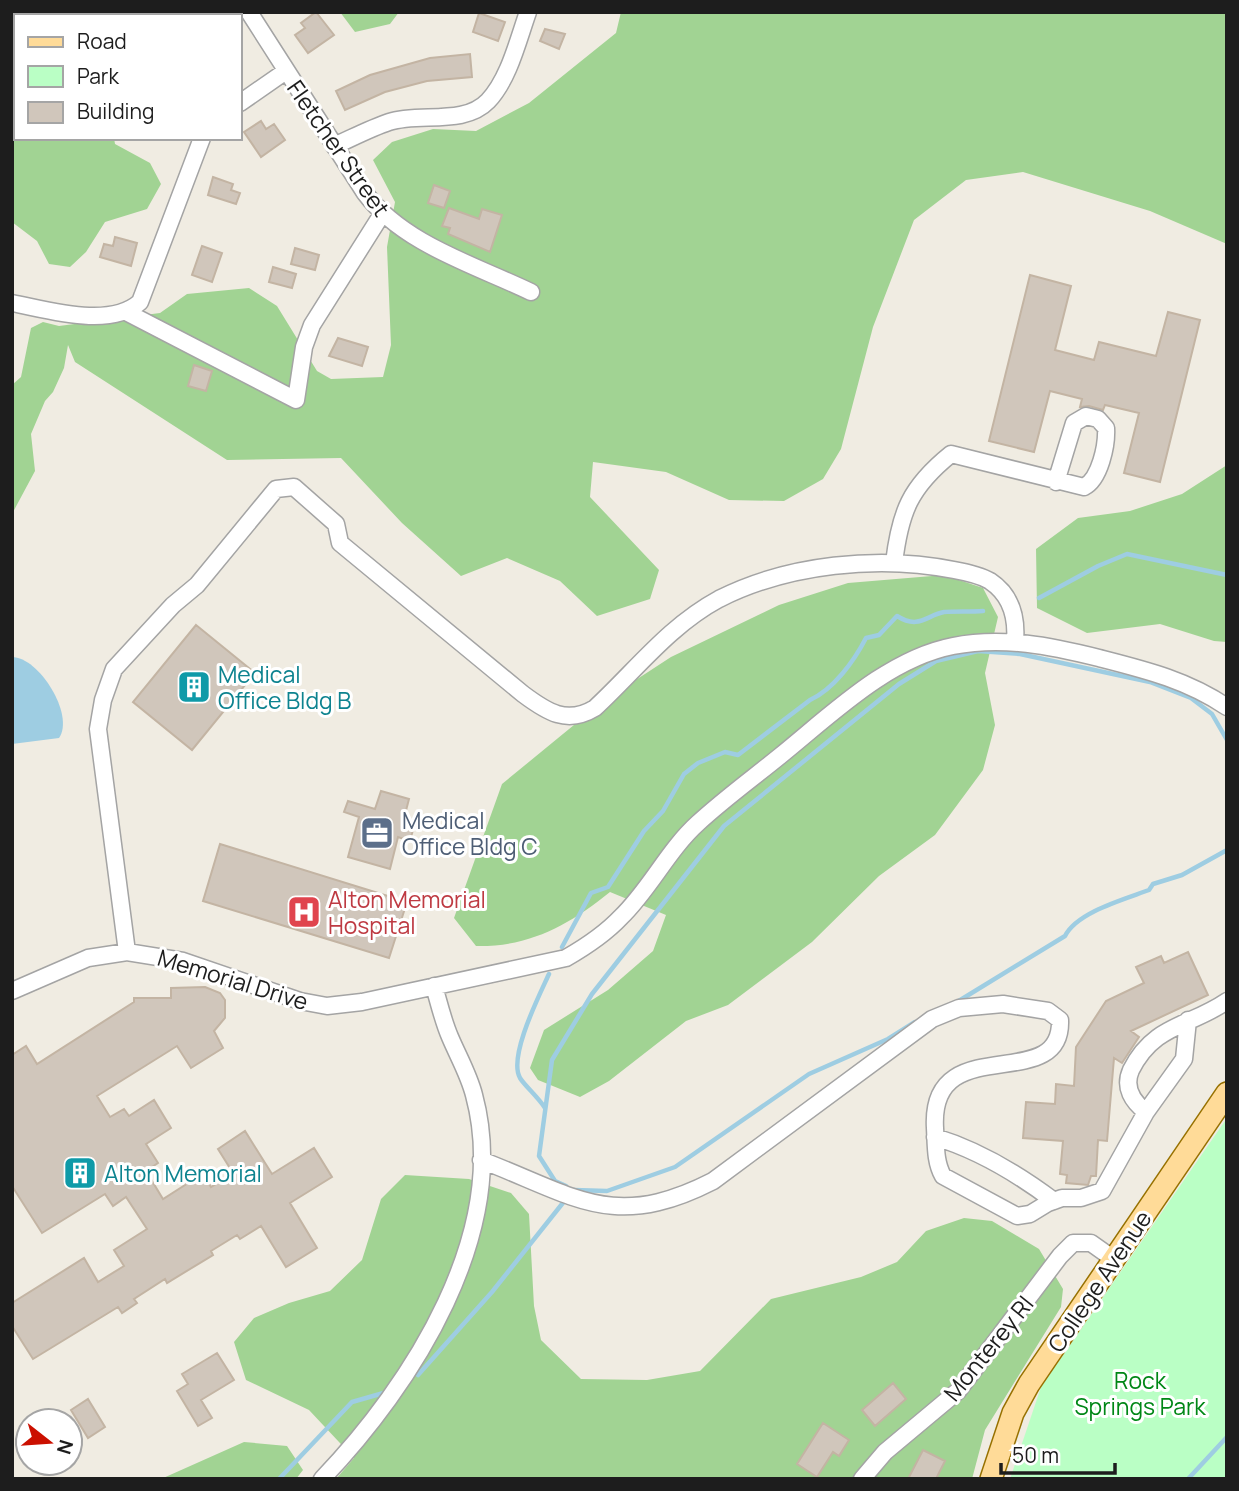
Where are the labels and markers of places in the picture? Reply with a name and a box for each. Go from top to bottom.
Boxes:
place label: Medical Office Bldg B [218,658,351,716]
building icon: Medical Office Bldg B [175,668,213,706]
place label: Medical Office Bldg C [402,804,538,862]
office icon: Medical Office Bldg C [358,814,396,852]
place label: Alton Memorial Hospital [328,883,486,941]
hospital icon: Alton Memorial Hospital [285,893,323,931]
building icon: Alton Memorial [61,1154,99,1192]
place label: Alton Memorial [104,1157,262,1189]

